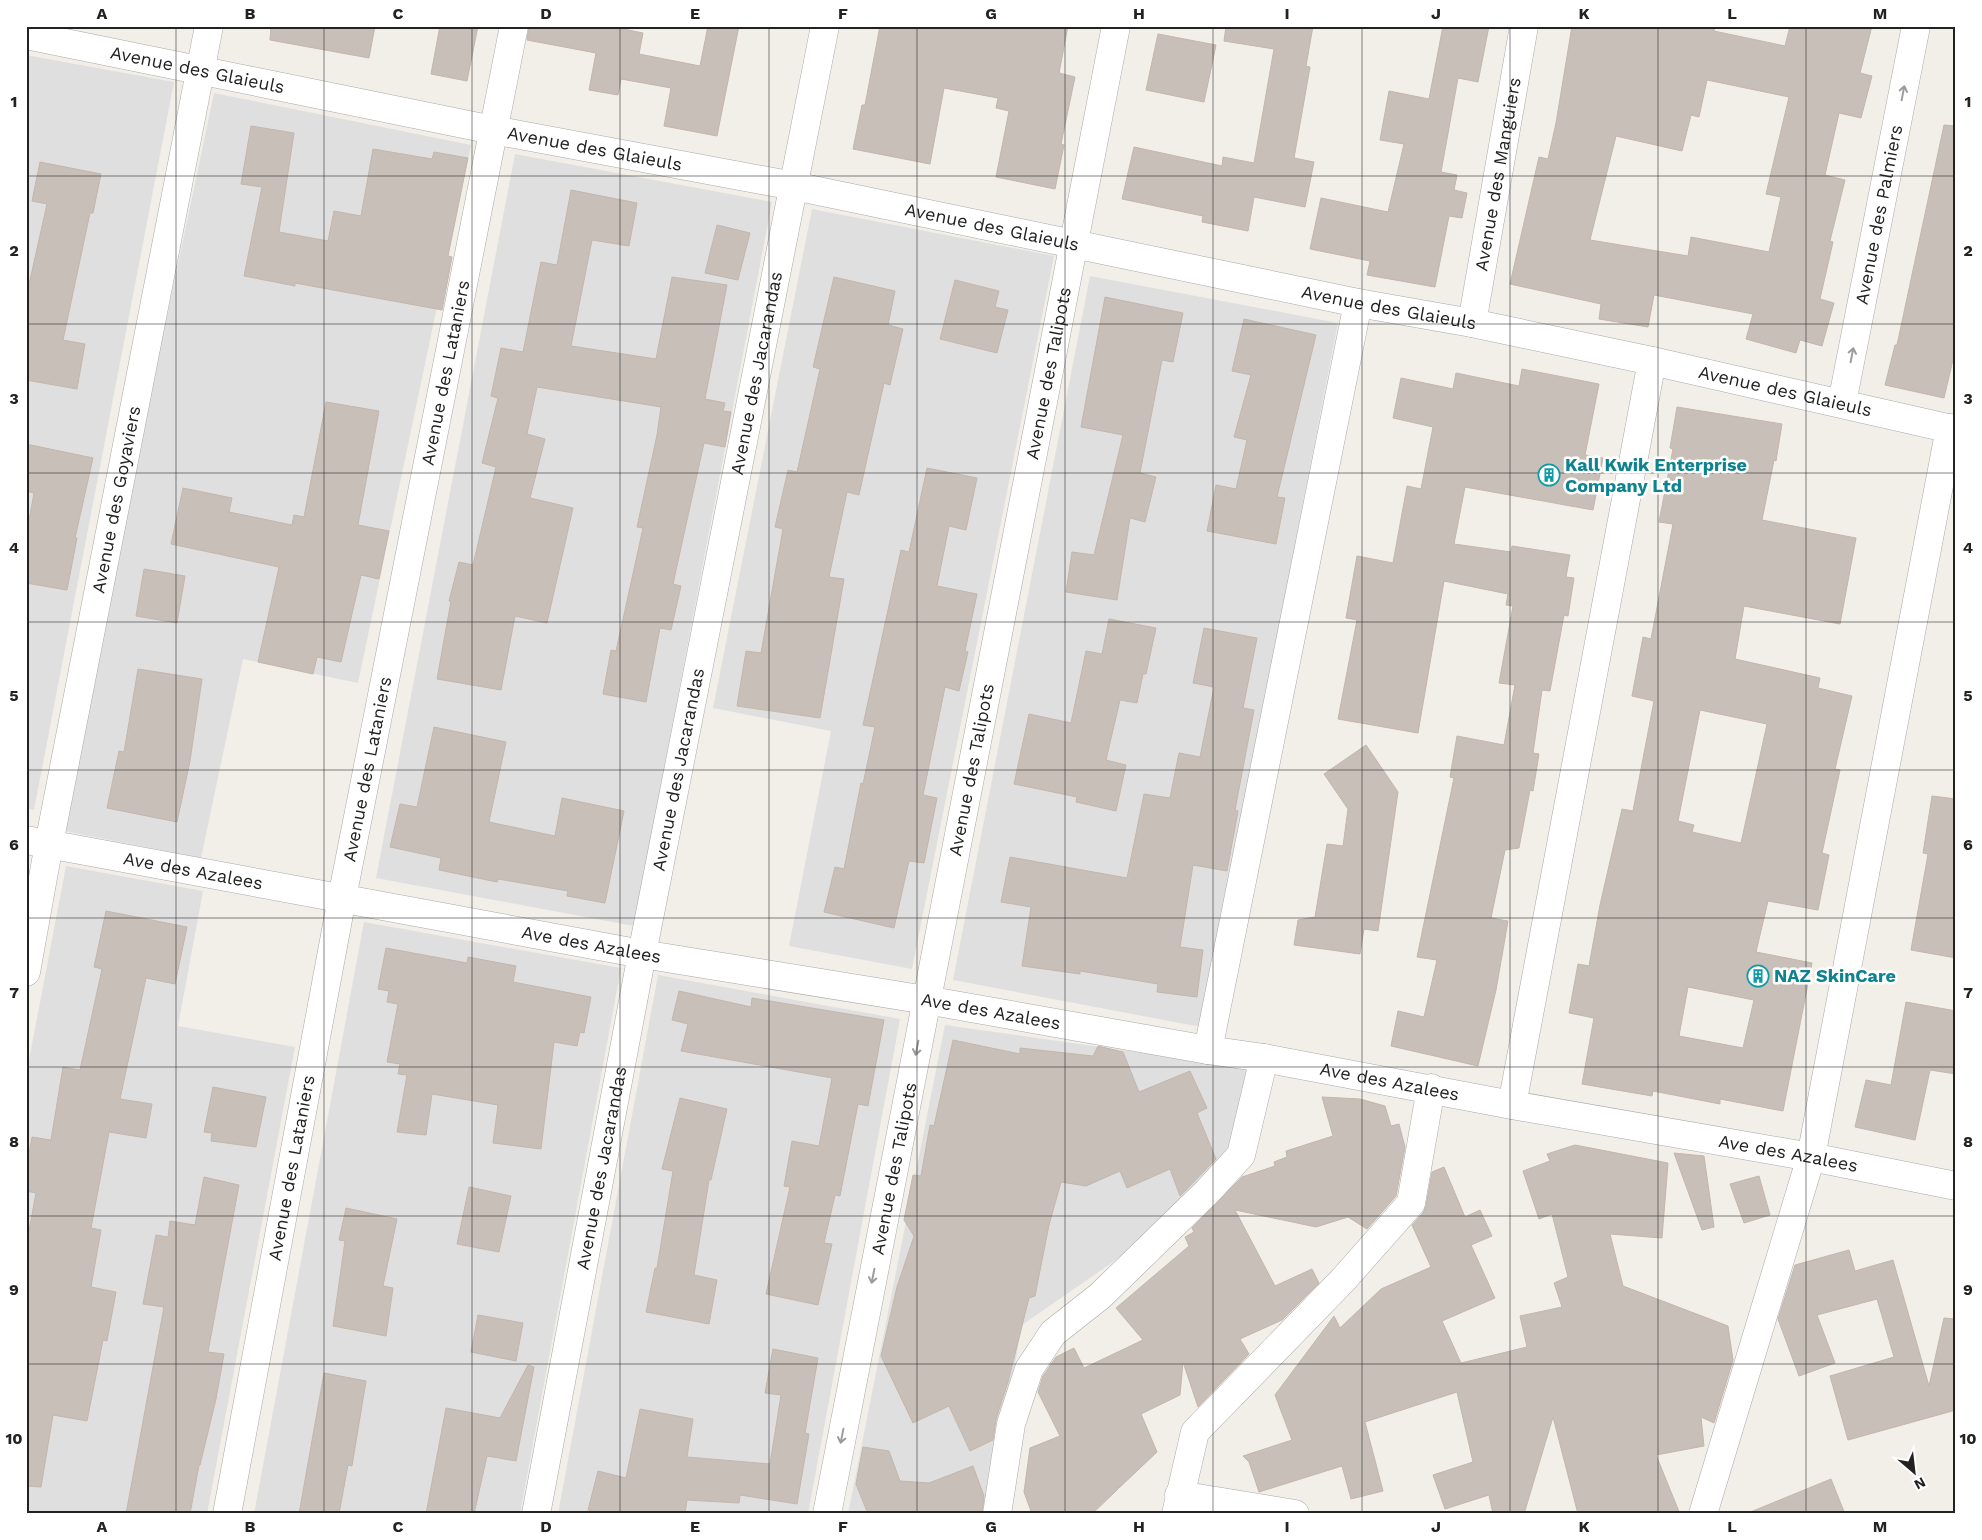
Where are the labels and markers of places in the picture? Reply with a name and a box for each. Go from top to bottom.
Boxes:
place label: Kall Kwik Enterprise Company Ltd [1565,454,1747,496]
building icon: Kall Kwik Enterprise Company Ltd [1537,463,1561,487]
building icon: NAZ SkinCare [1746,964,1770,988]
place label: NAZ SkinCare [1774,965,1896,986]

